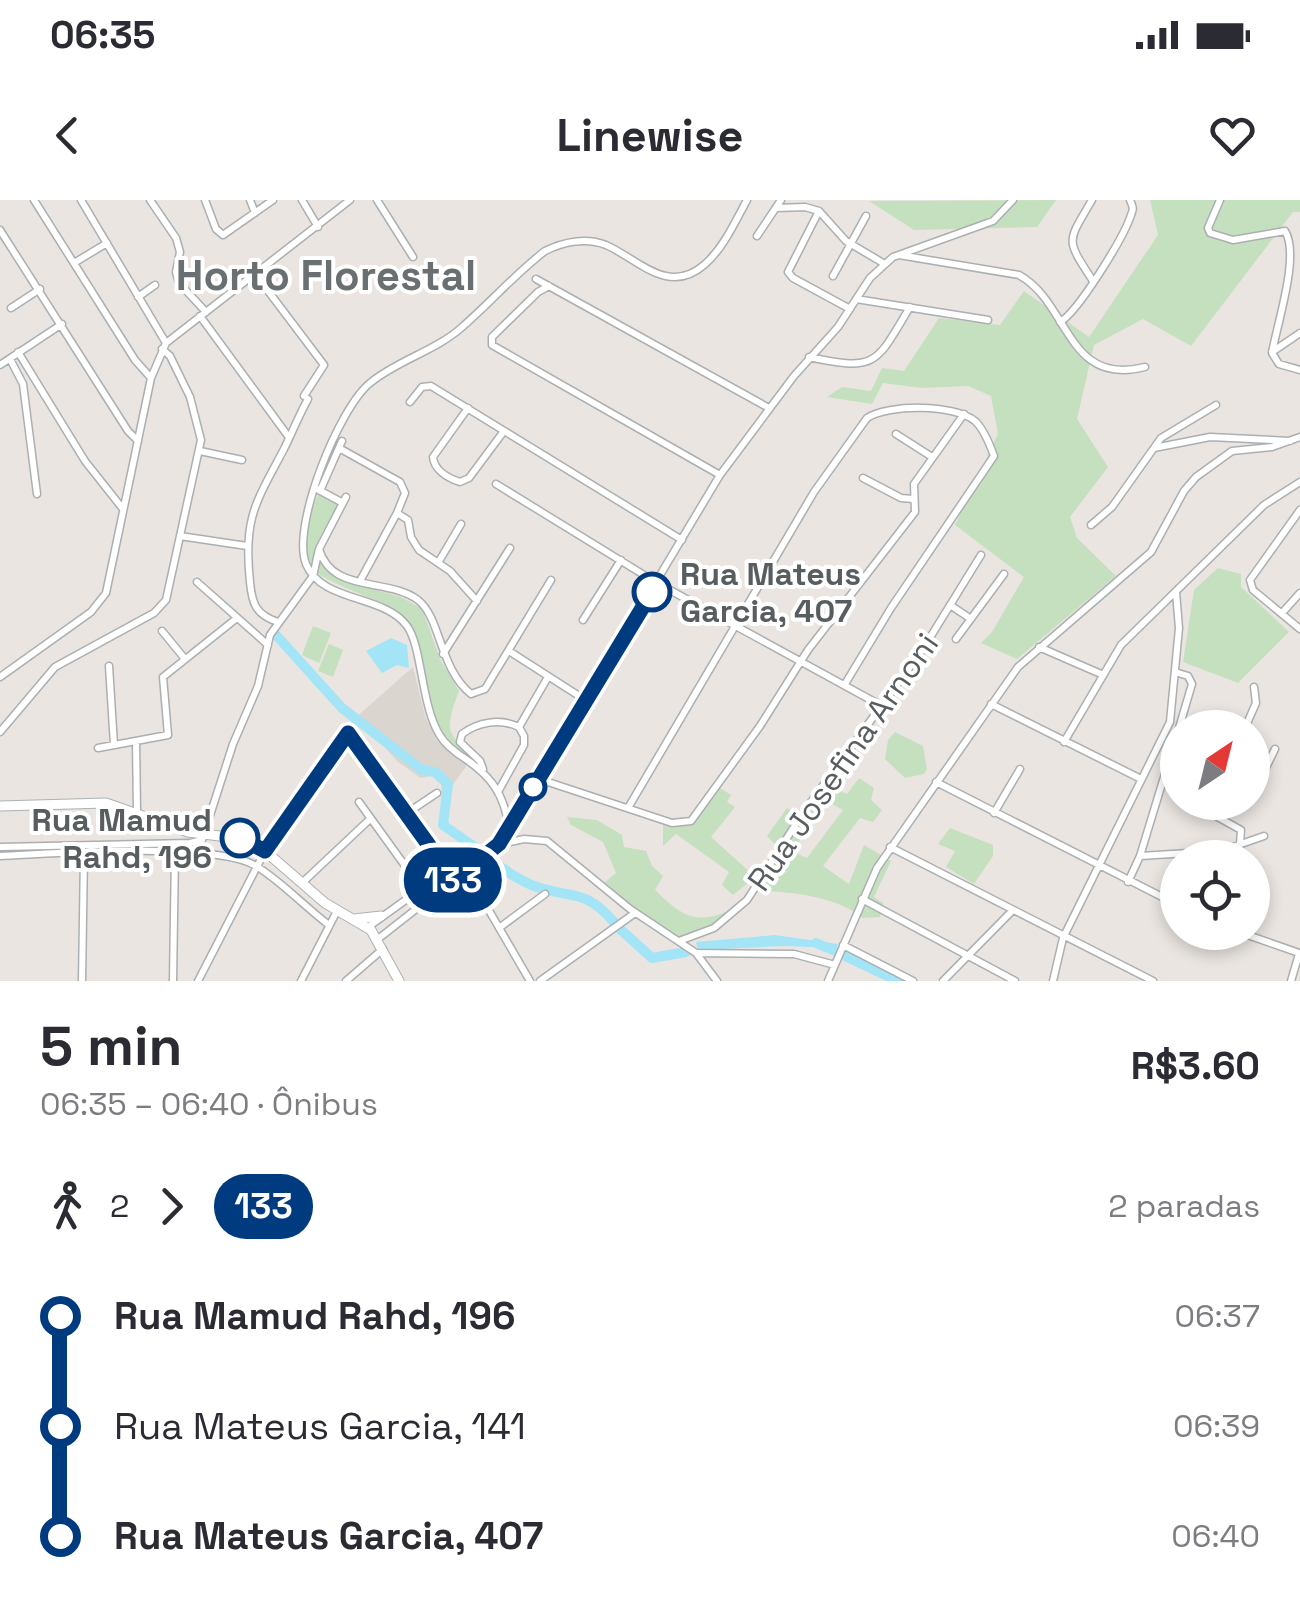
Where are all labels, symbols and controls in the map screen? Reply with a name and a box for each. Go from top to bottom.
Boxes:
text: 06:35 [50,11,155,59]
text: Linewise [557,107,743,164]
icon: back [40,108,95,163]
icon: heart [1205,108,1260,163]
district label: Horto Florestal [176,249,476,302]
place label: Rua Mateus Garcia, 407 [680,554,861,631]
marker: Rua Mateus Garcia, 407 [633,573,671,611]
street label: Rua Josefina Arnoni [739,625,947,899]
north arrow [1160,710,1270,820]
map controls [1160,710,1270,950]
unlabelled marker [520,774,546,800]
place label: Rua Mamud Rahd, 196 [32,800,212,877]
marker: Rua Mamud Rahd, 196 [221,819,259,857]
button: locate [1160,840,1270,950]
line badge: 133 [396,848,510,912]
text: 133 [424,858,482,902]
text: 5 min [40,1011,182,1081]
text: R$3.60 [1131,1042,1260,1090]
text: 06:35 – 06:40 · Ônibus [40,1084,378,1124]
icon: walk [40,1179,95,1234]
icon: forward [144,1179,199,1234]
text: 133 [234,1184,293,1228]
text: 2 [110,1186,129,1226]
text: 2 paradas [1108,1186,1260,1226]
text: Rua Mamud Rahd, 196 [114,1292,515,1340]
text: 06:37 [1174,1296,1260,1336]
text: Rua Mateus Garcia, 141 [114,1402,526,1450]
text: 06:39 [1173,1406,1260,1446]
text: Rua Mateus Garcia, 407 [114,1512,543,1560]
text: 06:40 [1171,1516,1260,1556]

